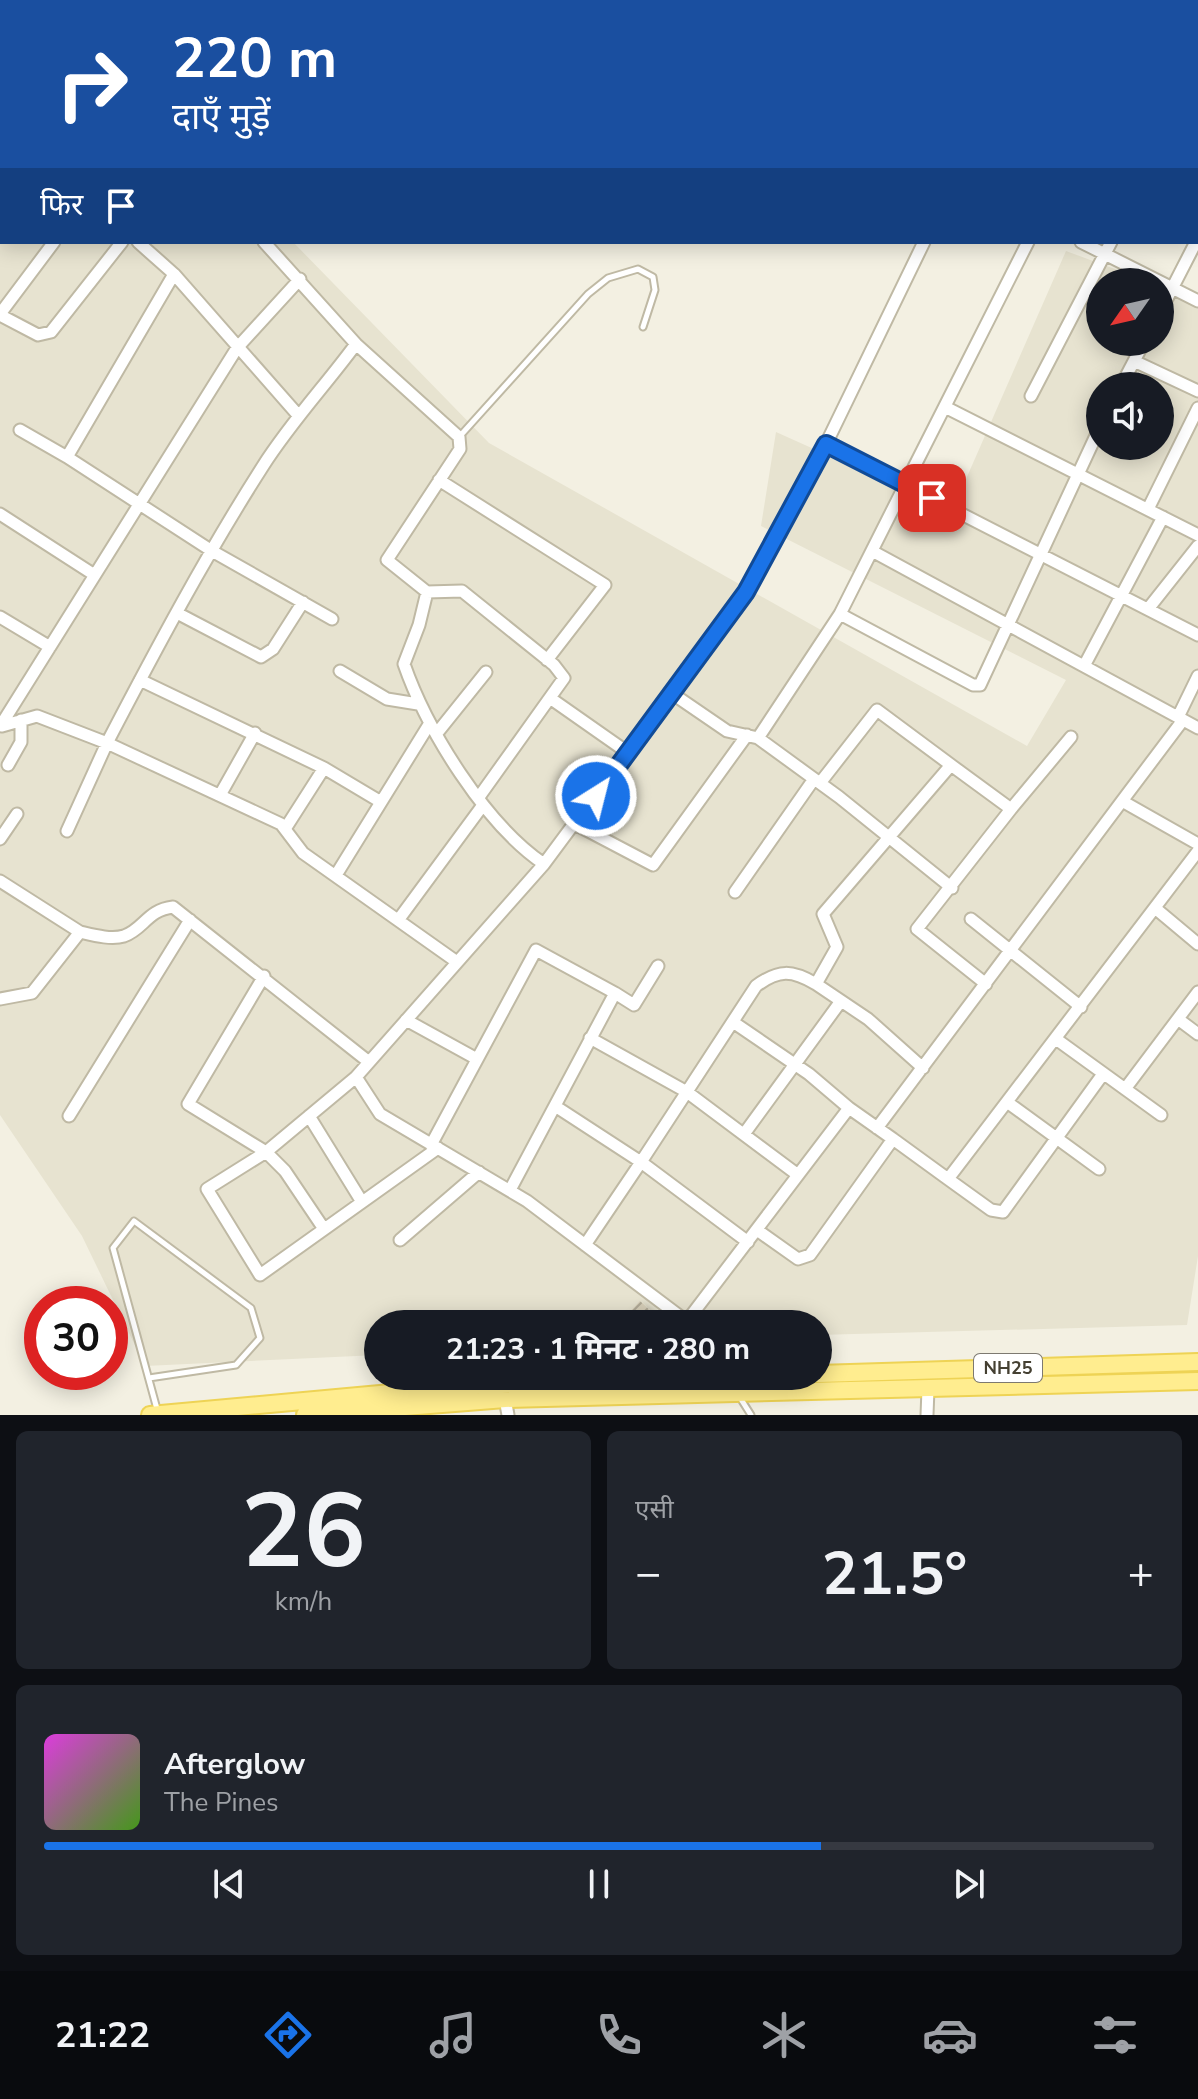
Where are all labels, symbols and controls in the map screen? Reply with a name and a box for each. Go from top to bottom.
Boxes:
text: 220 m [172,20,337,97]
icon: right [40,32,144,136]
text: दाएँ मुड़ें [172,93,270,142]
icon: arrive [99,184,143,228]
text: फिर [40,185,83,226]
north arrow [1086,268,1174,356]
map controls [1086,268,1174,460]
button: sound [1086,372,1174,460]
pin [898,464,966,532]
icon: arrive [910,476,954,520]
position arrow [554,754,638,838]
speed limit sign: 30 [24,1286,128,1390]
text: 21:23 · 1 मिनट · 280 m [446,1329,750,1370]
road number: NH25 [974,1354,1042,1382]
text: 26 [241,1461,366,1603]
text: एसी [635,1492,674,1527]
text: 21.5° [822,1533,967,1615]
text: − [635,1544,661,1604]
text: + [1128,1544,1154,1604]
text: km/h [275,1584,332,1619]
text: Afterglow [164,1744,305,1785]
text: The Pines [164,1785,279,1820]
icon: previous [207,1862,251,1906]
icon: pause [577,1862,621,1906]
icon: next [947,1862,991,1906]
icon: directions [260,2007,316,2063]
icon: music [425,2007,481,2063]
icon: phone [591,2007,647,2063]
icon: climate [756,2007,812,2063]
icon: car [922,2007,978,2063]
icon: filters [1087,2007,1143,2063]
text: 21:22 [55,2011,150,2060]

